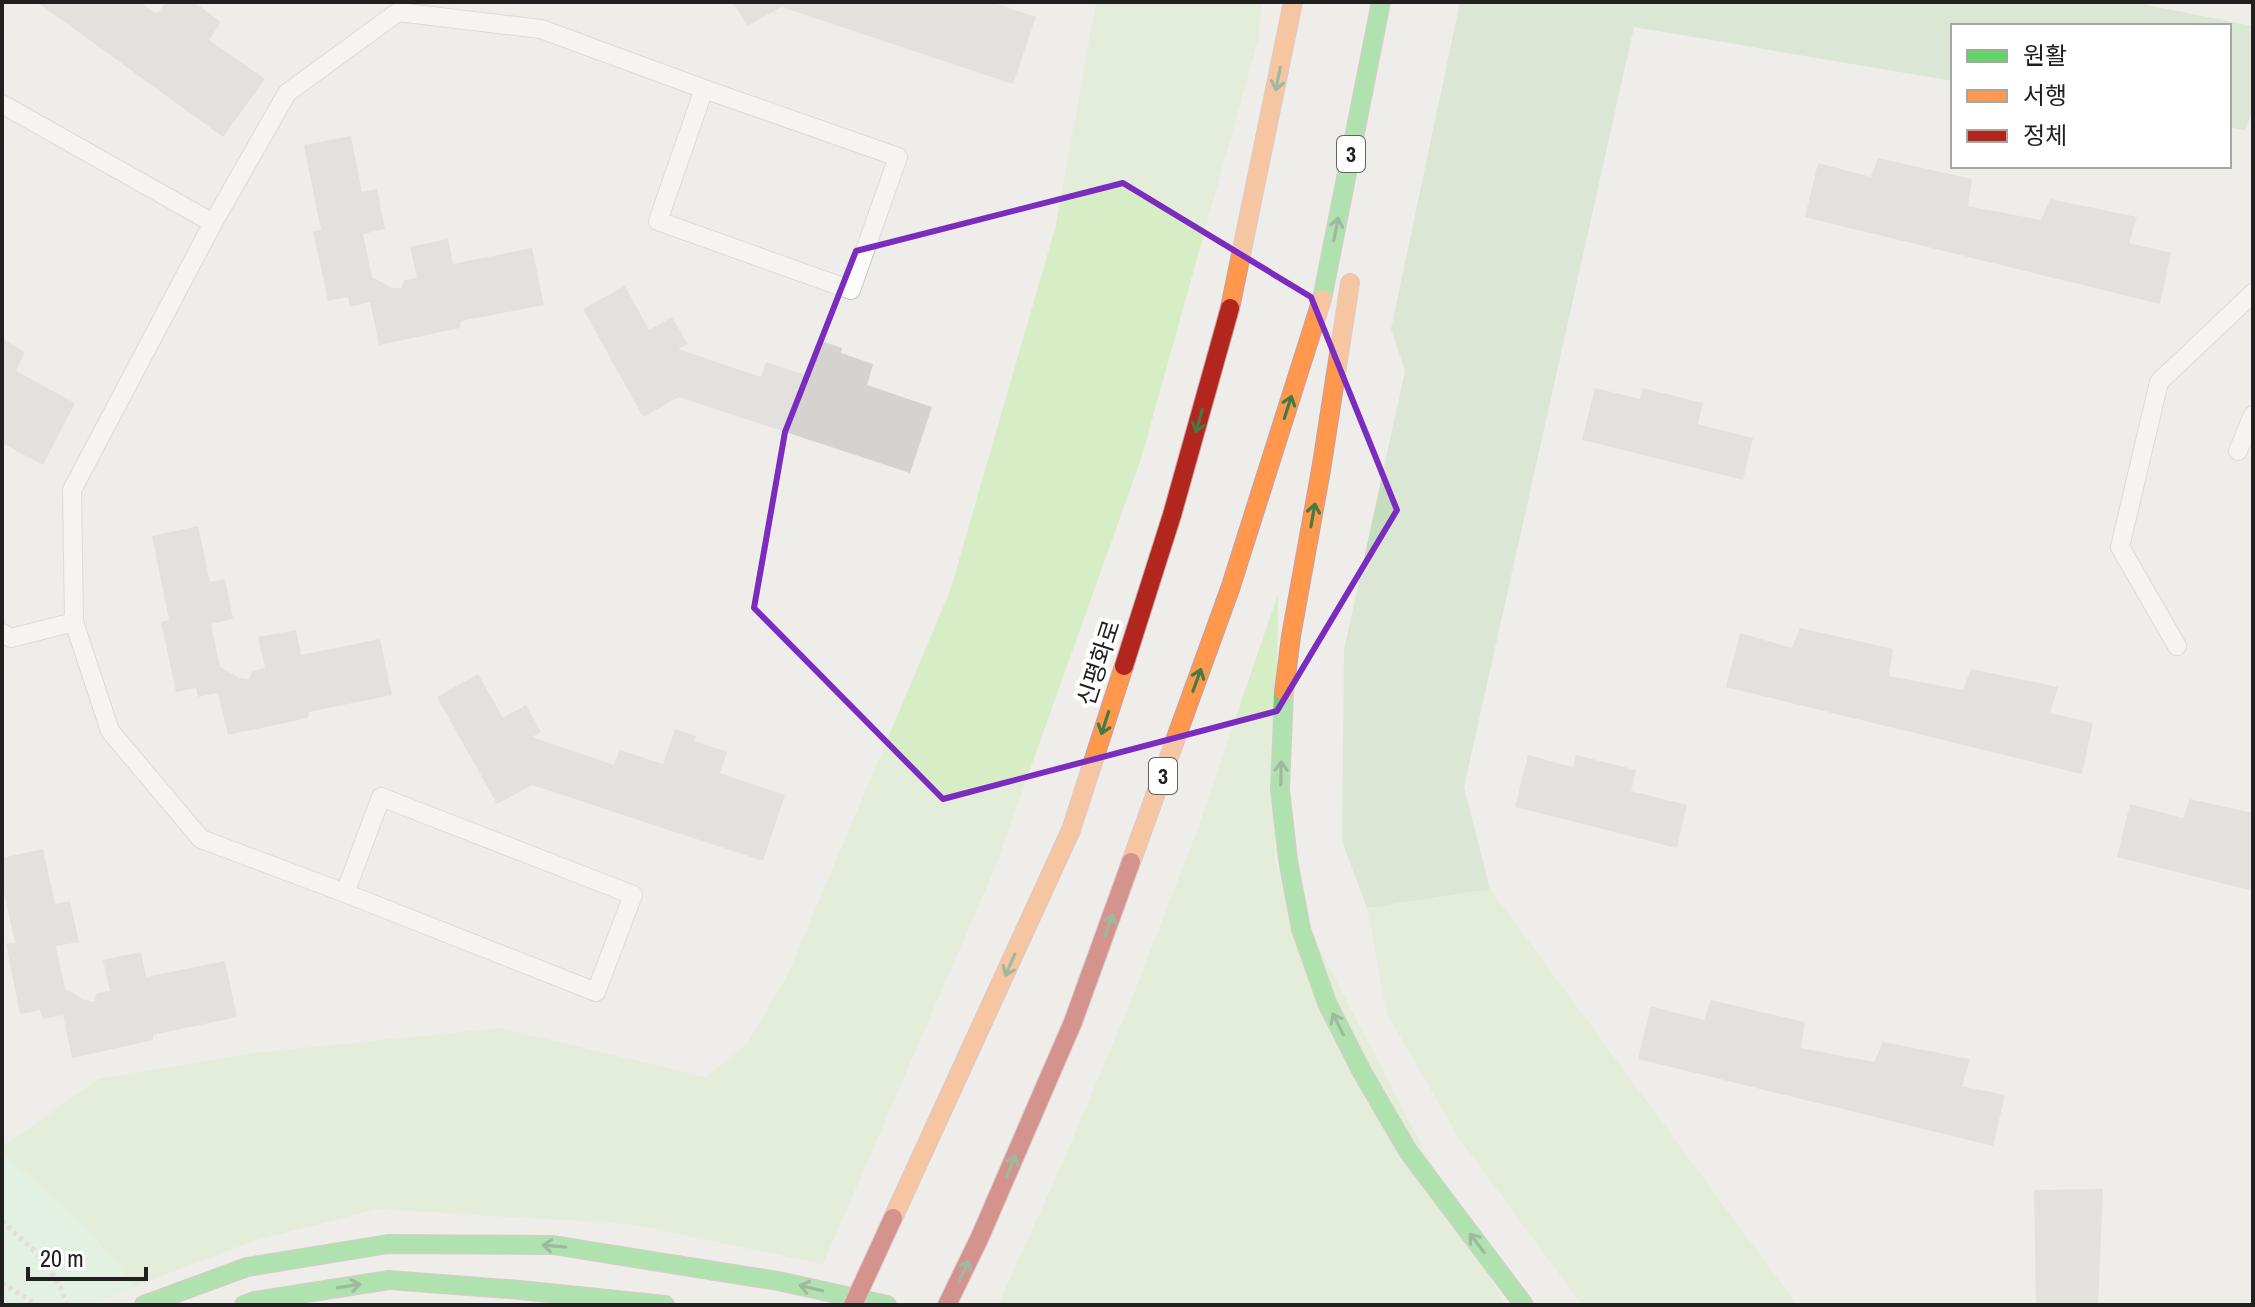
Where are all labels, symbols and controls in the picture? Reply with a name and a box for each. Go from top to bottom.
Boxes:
legend [1951,24,2231,168]
text: 원활 [2023,39,2067,71]
one-way arrow [1270,65,1285,91]
text: 서행 [2023,79,2067,111]
text: 정체 [2023,119,2067,151]
road number: 3 [1337,136,1365,172]
one-way arrow [1329,217,1344,242]
one-way arrow [1282,395,1297,420]
one-way arrow [1190,408,1205,434]
one-way arrow [1306,503,1321,529]
street label: 신평화로 [1069,616,1127,710]
one-way arrow [1191,668,1206,693]
one-way arrow [1097,710,1112,735]
road number: 3 [1149,758,1177,794]
one-way arrow [1273,760,1289,787]
one-way arrow [1103,913,1117,938]
one-way arrow [1002,952,1017,976]
one-way arrow [1329,1013,1345,1037]
one-way arrow [1004,1154,1019,1178]
scale bar [28,1231,146,1281]
one-way arrow [1469,1233,1486,1254]
one-way arrow [541,1239,568,1254]
text: 20 m [40,1242,84,1274]
one-way arrow [957,1260,972,1284]
one-way arrow [335,1278,361,1293]
one-way arrow [798,1280,824,1295]

